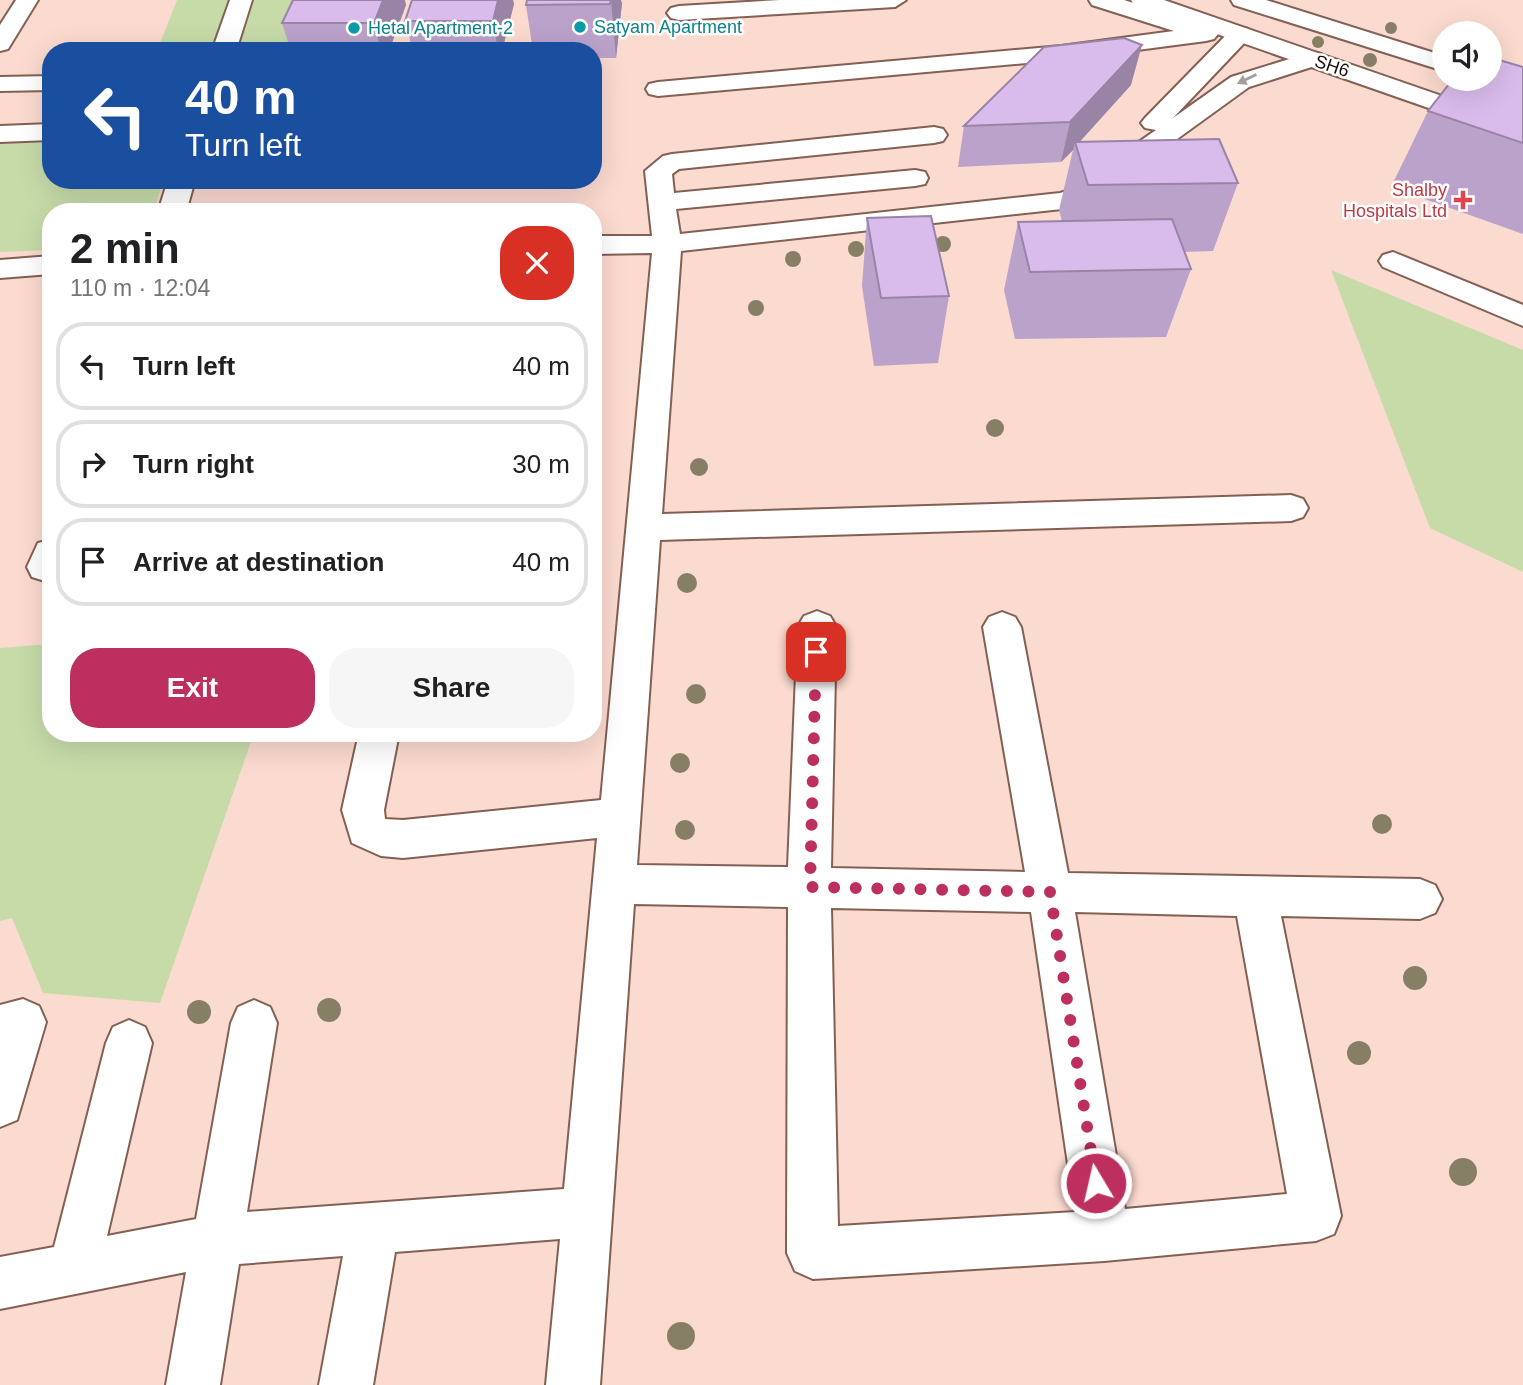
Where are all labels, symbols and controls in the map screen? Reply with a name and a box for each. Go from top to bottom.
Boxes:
place label: Satyam Apartment [594,17,742,37]
place label: Hetal Apartment-2 [368,18,513,38]
marker: Satyam Apartment [572,19,588,35]
marker: Hetal Apartment-2 [346,20,362,36]
map controls [1432,21,1502,91]
button: sound [1432,21,1502,91]
street label: SH6 [1312,51,1352,81]
icon: left [70,70,161,161]
text: 40 m [185,70,297,124]
one-way arrow [1237,73,1257,85]
text: Turn left [185,127,301,163]
place label: Shalby Hospitals Ltd [1343,180,1447,221]
marker: Shalby Hospitals Ltd [1453,190,1473,210]
text: 2 min [70,225,180,272]
button: close [500,226,574,300]
text: 110 m · 12:04 [70,275,210,301]
icon: left [74,347,112,385]
text: Turn left [133,351,235,381]
text: 40 m [512,351,570,381]
icon: right [74,445,112,483]
text: Turn right [133,449,254,479]
text: 30 m [512,449,570,479]
icon: arrive [74,543,112,581]
text: Arrive at destination [133,547,384,577]
text: 40 m [512,547,570,577]
pin [786,622,846,682]
icon: arrive [797,633,835,671]
button: Exit [70,648,315,728]
button: Share [329,648,574,728]
position arrow [1059,1146,1133,1220]

